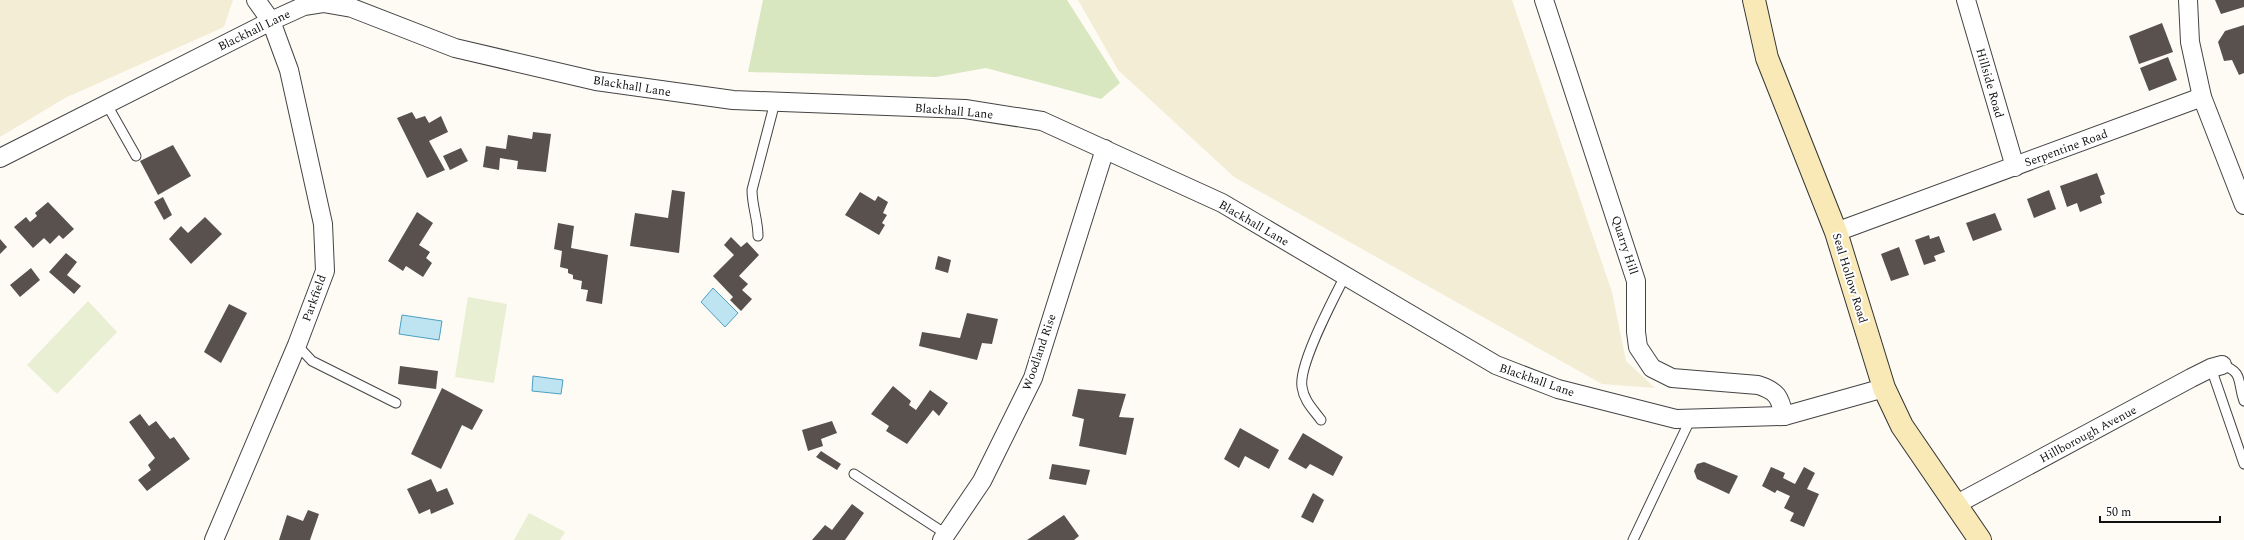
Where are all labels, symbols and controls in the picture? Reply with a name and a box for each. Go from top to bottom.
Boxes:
street label: Blackhall Lane [215,5,294,56]
street label: Hillside Road [1970,46,2009,121]
street label: Blackhall Lane [592,71,672,102]
street label: Blackhall Lane [914,99,994,124]
street label: Serpentine Road [2022,124,2111,172]
street label: Blackhall Lane [1215,196,1293,251]
street label: Quarry Hill [1606,213,1643,277]
street label: Seal Hollow Road [1827,231,1872,326]
street label: Parkfield [297,272,332,324]
street label: Woodland Rise [1017,311,1062,393]
street label: Blackhall Lane [1497,359,1577,402]
street label: Hillborough Avenue [2036,401,2140,468]
scale bar [2100,498,2220,524]
text: 50 m [2106,503,2131,522]

